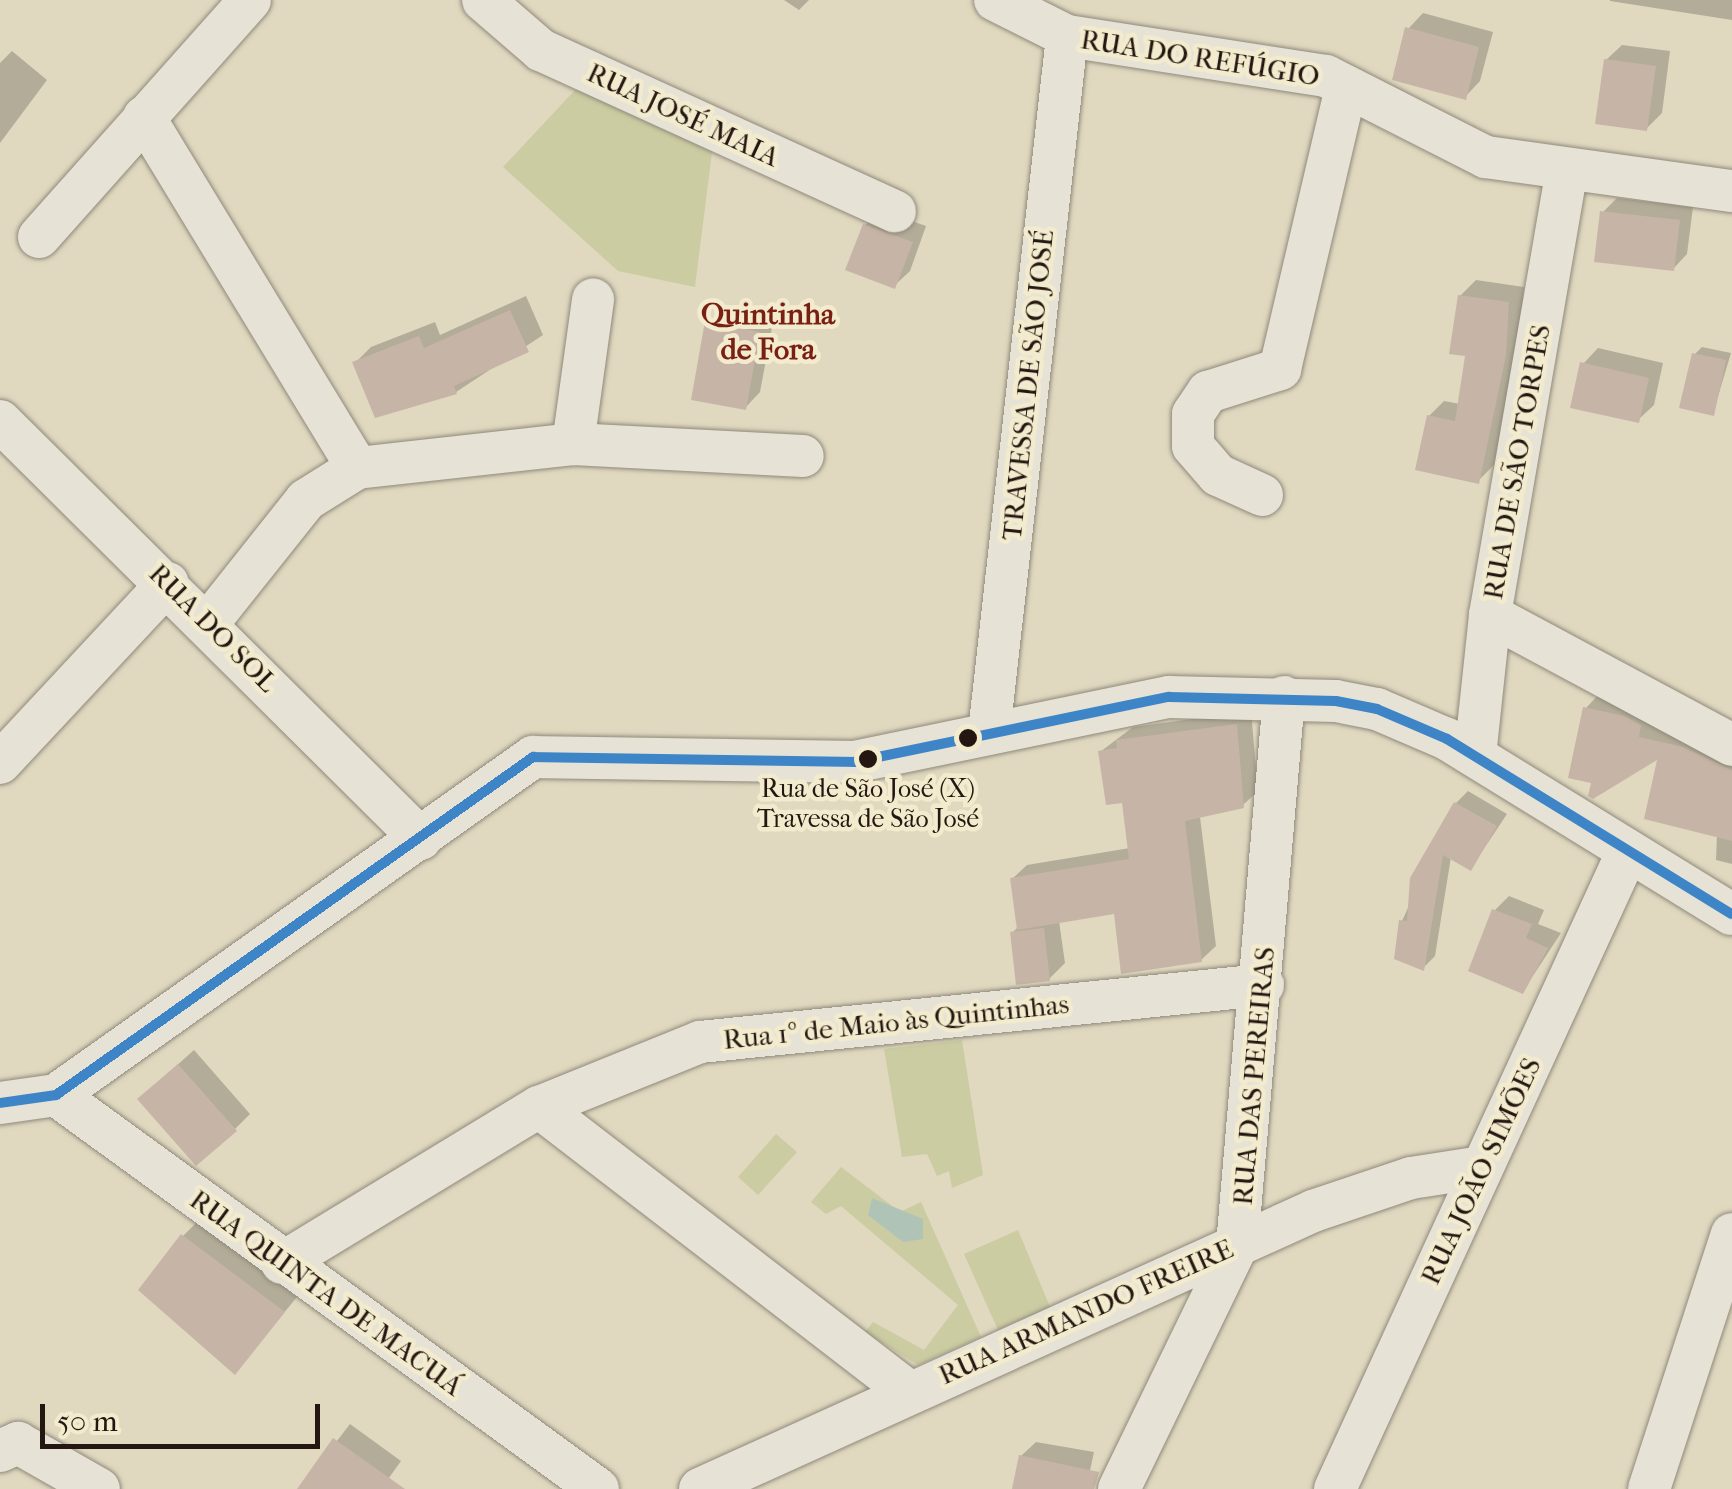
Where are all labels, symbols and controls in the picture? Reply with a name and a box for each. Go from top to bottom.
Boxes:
street label: RUA DO REFÚGIO [1078,23,1322,93]
street label: RUA JOSÉ MAIA [582,56,784,174]
street label: TRAVESSA DE SÃO JOSÉ [995,228,1061,542]
district label: Quintinha de Fora [701,297,835,368]
street label: RUA DE SÃO TORPES [1476,322,1558,602]
street label: RUA DO SOL [142,557,284,699]
unlabelled marker [958,728,978,748]
marker: Rua de São José (X) Travessa de São José [858,749,878,769]
place label: Rua de São José (X) Travessa de São José [757,773,979,834]
street label: RUA DAS PEREIRAS [1226,945,1282,1207]
street label: Rua 1º de Maio às Quintinhas [721,987,1071,1057]
street label: RUA JOÃO SIMÕES [1414,1052,1548,1290]
street label: RUA QUINTA DE MACUÁ [183,1183,469,1403]
street label: RUA ARMANDO FREIRE [933,1232,1239,1392]
scale bar [45,1384,325,1446]
text: 50 m [57,1404,118,1439]

